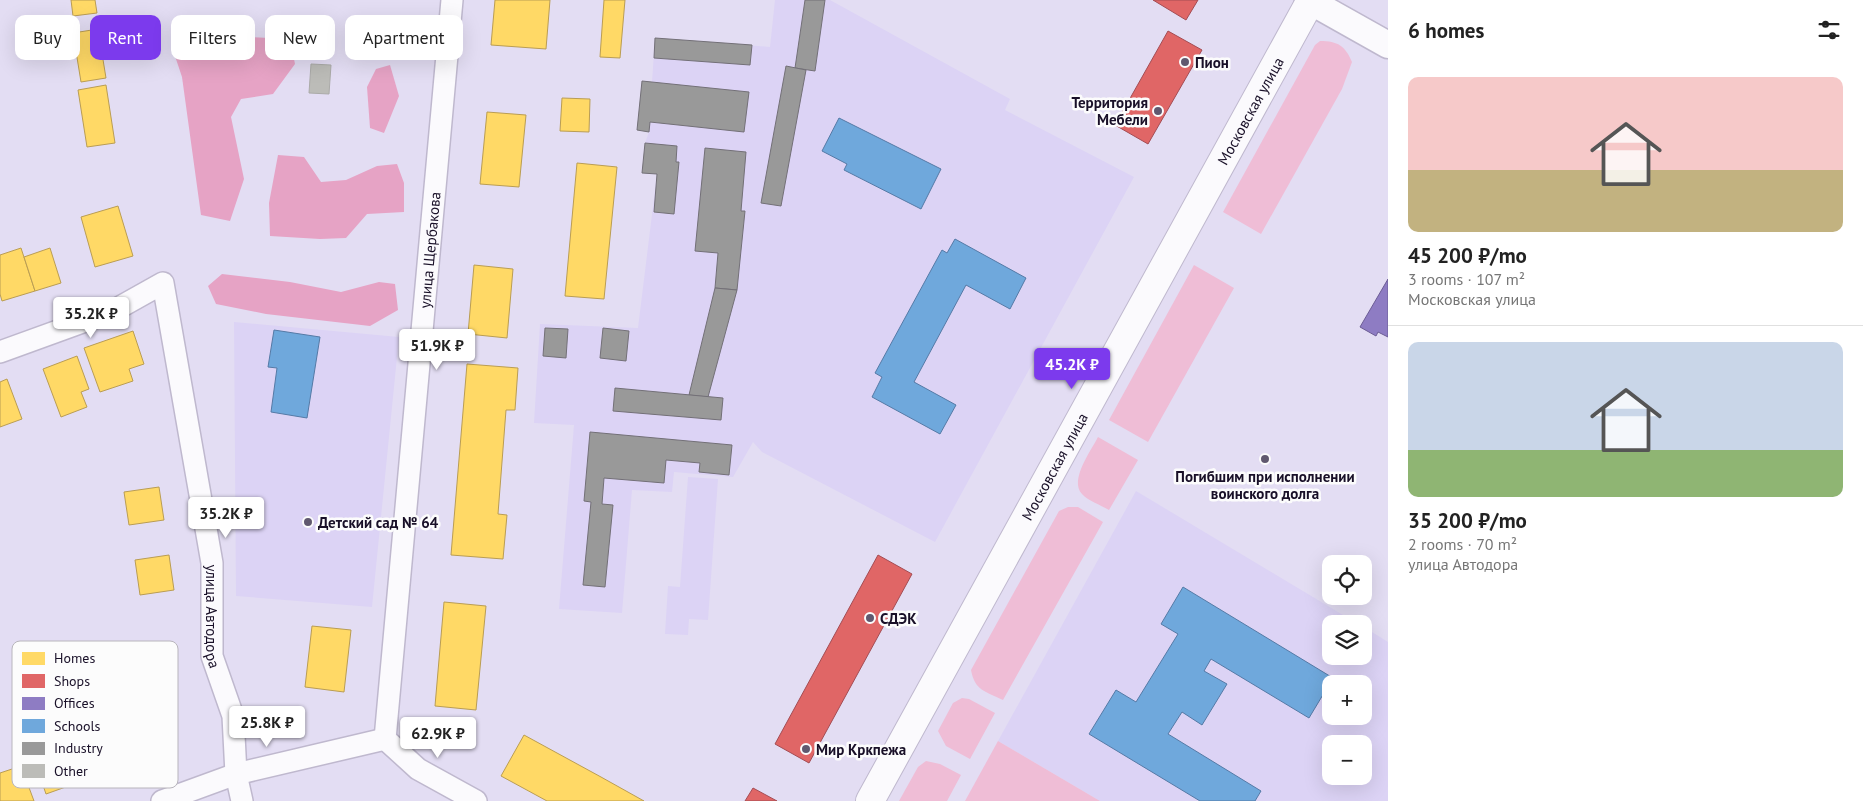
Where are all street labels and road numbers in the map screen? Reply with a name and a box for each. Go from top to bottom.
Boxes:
street label: Московская улица [1213,54,1287,168]
street label: улица Щербакова [415,191,444,309]
street label: Московская улица [1017,409,1092,524]
street label: улица Автодора [202,564,225,670]

